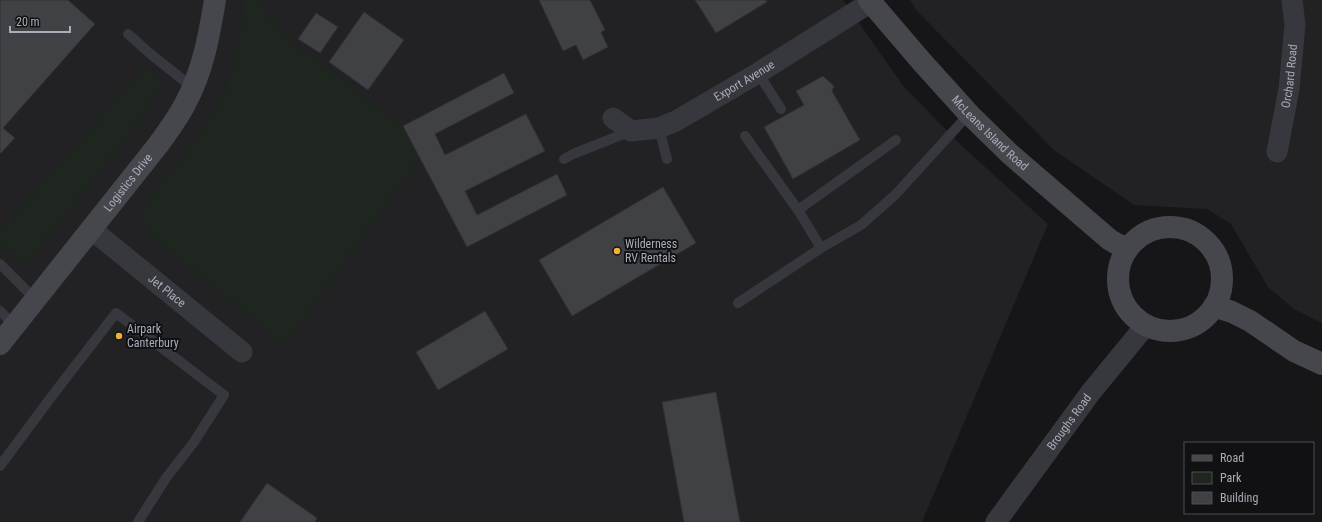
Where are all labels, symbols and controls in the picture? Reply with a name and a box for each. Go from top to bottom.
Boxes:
scale bar [10,8,70,34]
text: 20 m [16,15,40,29]
street label: Orchard Road [1279,44,1300,109]
street label: Export Avenue [711,57,778,104]
street label: McLeans Island Road [949,93,1031,174]
street label: Logistics Drive [101,151,156,214]
place label: Wilderness RV Rentals [625,237,677,265]
marker: Wilderness RV Rentals [612,246,622,256]
street label: Jet Place [145,272,189,310]
place label: Airpark Canterbury [127,322,179,350]
marker: Airpark Canterbury [114,331,124,341]
street label: Broughs Road [1044,391,1094,453]
legend [1184,442,1314,514]
text: Road [1220,451,1244,465]
text: Park [1220,471,1242,485]
text: Building [1220,491,1258,505]

